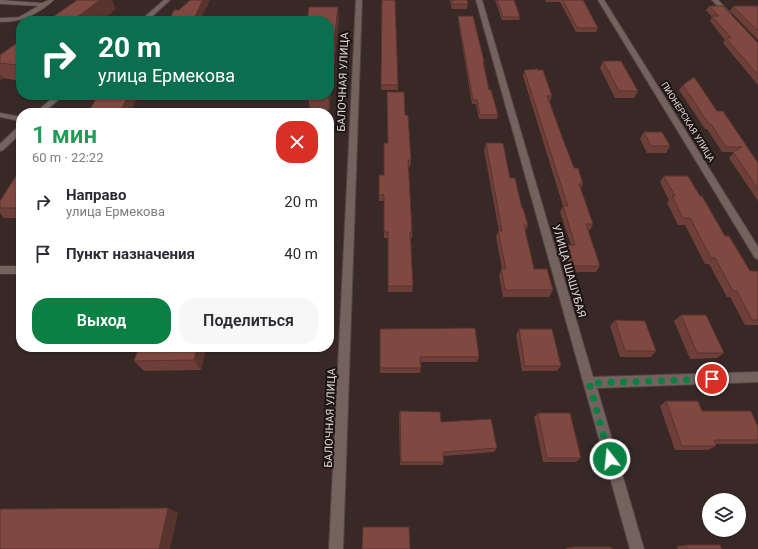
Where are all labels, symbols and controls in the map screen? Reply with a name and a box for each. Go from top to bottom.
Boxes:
text: 20 m [98,31,161,64]
street label: БАЛОЧНАЯ УЛИЦА [335,31,351,132]
icon: right [32,32,84,84]
text: улица Ермекова [98,65,235,86]
street label: ПИОНЕРСКАЯ УЛИЦА [659,80,717,164]
text: 1 мин [32,121,97,149]
button: close [276,121,318,163]
text: 60 m · 22:22 [32,150,103,165]
text: Направо [66,186,127,204]
icon: right [32,191,54,213]
text: 20 m [284,193,318,211]
text: улица Ермекова [66,204,165,219]
street label: УЛИЦА ШАШУБАЯ [549,223,589,319]
icon: arrive [32,243,54,265]
text: Пункт назначения [66,245,195,263]
text: 40 m [284,245,318,263]
button: Выход [32,298,171,344]
button: Поделиться [179,298,318,344]
pin [695,362,729,396]
street label: БАЛОЧНАЯ УЛИЦА [322,367,338,468]
icon: arrive [701,368,723,390]
position arrow [589,438,631,480]
map controls [702,493,746,537]
button: layers [702,493,746,537]

